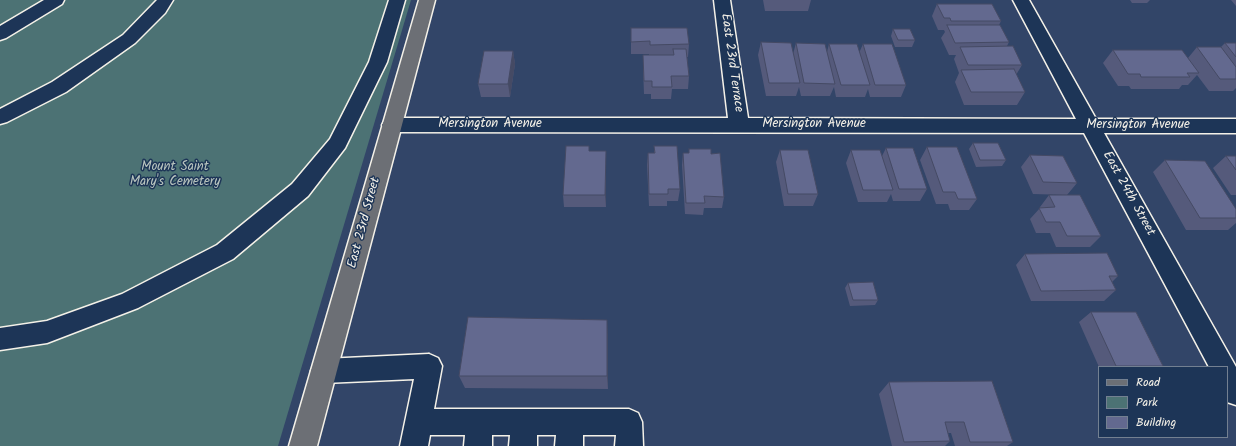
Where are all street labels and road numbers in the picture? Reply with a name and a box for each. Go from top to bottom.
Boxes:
street label: East 23rd Terrace [716,13,746,113]
street label: Mersington Avenue [438,117,542,133]
street label: Mersington Avenue [762,117,866,133]
street label: Mersington Avenue [1086,118,1190,134]
street label: East 24th Street [1098,149,1158,239]
street label: East 23rd Street [345,176,385,270]

